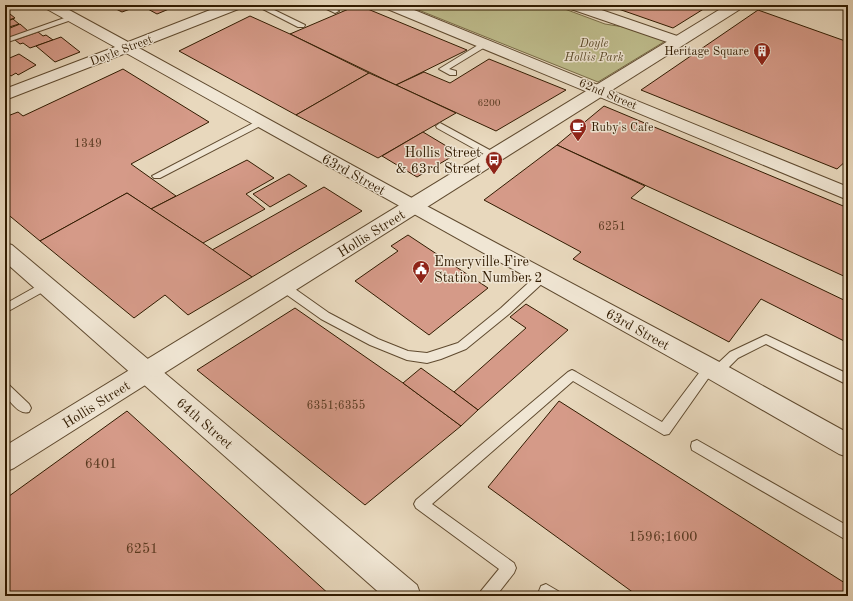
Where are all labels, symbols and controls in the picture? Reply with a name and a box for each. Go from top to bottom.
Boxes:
street label: Doyle Street [89,34,154,68]
park label: Doyle Hollis Park [563,38,624,64]
building icon: Heritage Square [752,41,772,66]
place label: Heritage Square [664,46,749,58]
street label: 62nd Street [577,77,638,113]
house number: 6200 [477,98,501,108]
cafe icon: Ruby's Cafe [568,117,588,142]
place label: Ruby's Cafe [591,122,654,134]
house number: 1349 [74,138,102,150]
place label: Hollis Street & 63rd Street [396,146,481,176]
bus stop icon: Hollis Street & 63rd Street [484,150,504,175]
street label: 63rd Street [319,152,388,198]
street label: Hollis Street [335,208,408,260]
house number: 6251 [598,220,626,233]
place label: Emeryville Fire Station Number 2 [434,255,542,285]
public building icon: Emeryville Fire Station Number 2 [411,259,431,284]
street label: 63rd Street [603,307,672,353]
street label: Hollis Street [60,379,133,431]
street label: 64th Street [173,396,235,452]
house number: 6351;6355 [306,399,366,412]
house number: 6401 [85,457,117,471]
house number: 1596;1600 [629,530,697,544]
house number: 6251 [126,542,158,556]

